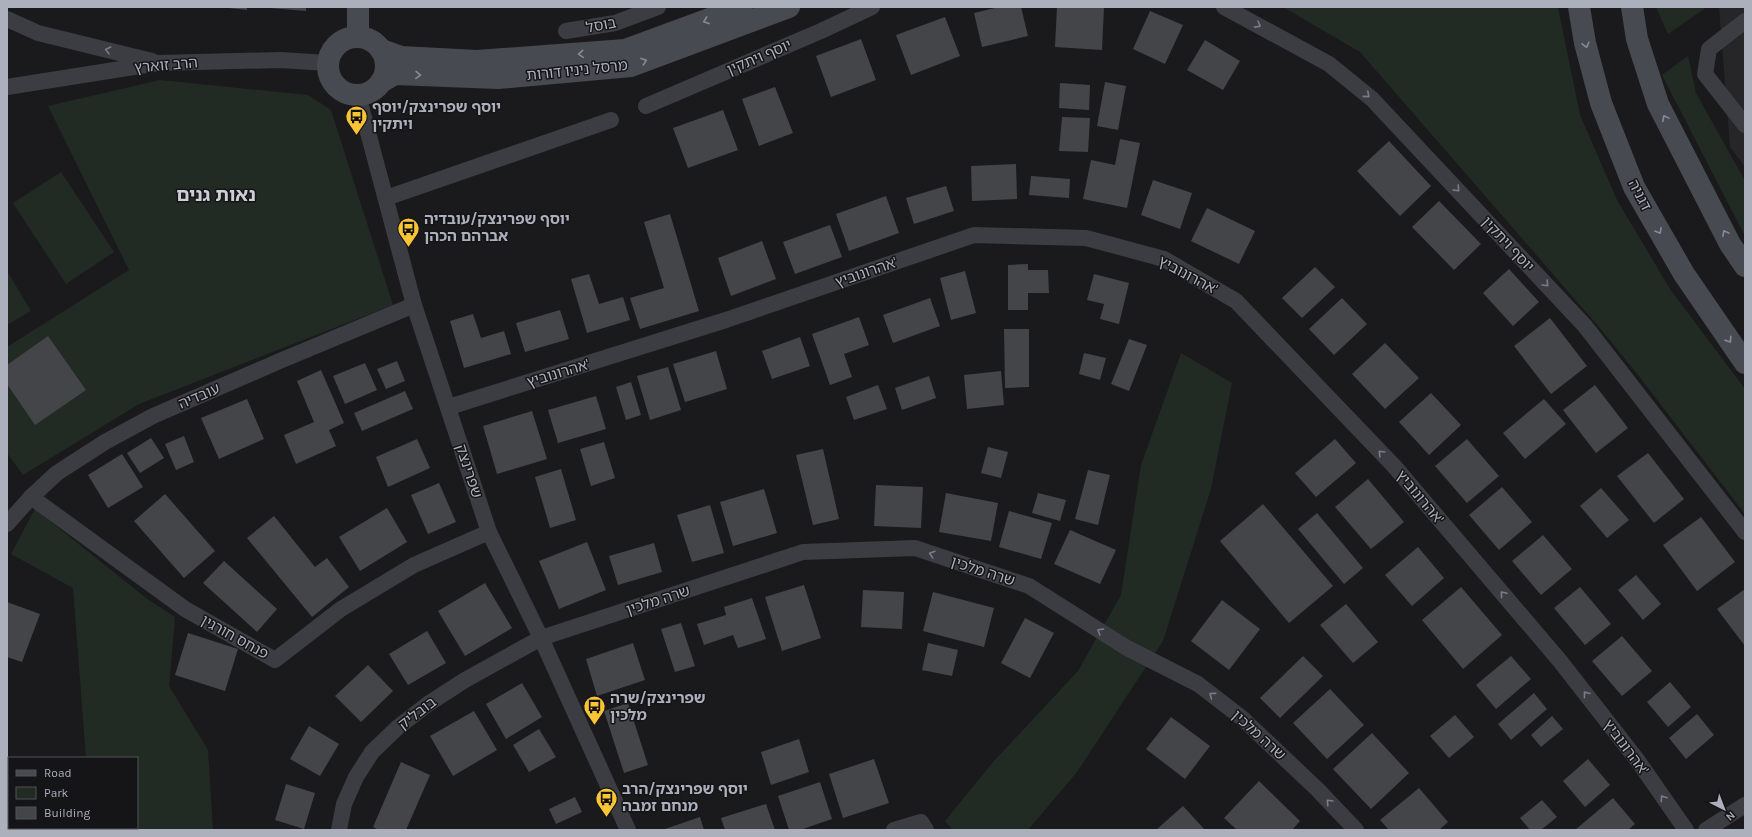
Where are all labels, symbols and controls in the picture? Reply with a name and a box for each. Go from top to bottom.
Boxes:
street label: בוסל [584,13,618,37]
one-way arrow [702,16,709,24]
one-way arrow [1254,21,1261,28]
street label: יוסף ויתקין [724,35,794,79]
one-way arrow [1582,42,1590,49]
one-way arrow [105,47,111,55]
one-way arrow [578,49,584,58]
street label: הרב זוארץ [134,53,198,77]
street label: מרסל ניניו דורות [526,56,629,84]
one-way arrow [641,57,648,66]
one-way arrow [415,71,421,79]
one-way arrow [1362,91,1370,98]
place label: יוסף שפרינצק/יוסף ויתקין [372,98,501,133]
bus stop icon: יוסף שפרינצק/יוסף ויתקין [344,103,370,136]
one-way arrow [1662,114,1669,122]
street label: דגניה [1625,176,1655,214]
district label: נאות גנים [176,184,256,206]
one-way arrow [1452,184,1460,192]
place label: יוסף שפרינצק/עובדיה אברהם הכהן [424,210,570,245]
street label: יוסף ויתקין [1478,213,1538,275]
bus stop icon: יוסף שפרינצק/עובדיה אברהם הכהן [395,215,421,248]
one-way arrow [1655,226,1662,234]
one-way arrow [1722,230,1730,237]
street label: אהרונוביץ' [1155,252,1221,298]
street label: אהרונוביץ' [833,253,899,291]
one-way arrow [1541,279,1549,287]
one-way arrow [1724,336,1732,343]
street label: אהרונוביץ' [525,355,591,391]
street label: עובדיה [176,379,223,413]
street label: שפרינצק [452,442,486,500]
one-way arrow [1379,450,1386,458]
street label: אהרונוביץ' [1392,467,1448,527]
one-way arrow [928,550,935,559]
street label: שרה מלכין [949,552,1017,590]
street label: שרה מלכין [624,581,692,619]
one-way arrow [1500,591,1507,598]
street label: פנחס חורגין [198,611,272,663]
one-way arrow [1097,628,1104,635]
place label: שפרינצק/שרה מלכין [610,689,706,724]
one-way arrow [1583,691,1590,698]
street label: בובליק [394,693,440,733]
one-way arrow [1210,693,1217,700]
bus stop icon: שפרינצק/שרה מלכין [581,694,607,727]
street label: שרה מלכין [1228,706,1290,764]
street label: אהרונוביץ' [1599,716,1653,778]
legend [8,757,138,829]
text: Road [44,766,72,780]
place label: יוסף שפרינצק/הרב מנחם זמבה [622,780,748,815]
bus stop icon: יוסף שפרינצק/הרב מנחם זמבה [593,785,619,818]
text: Park [44,786,69,800]
north arrow [1704,789,1744,829]
one-way arrow [1661,795,1668,802]
one-way arrow [1326,799,1334,807]
text: Building [44,806,91,820]
text: N [1723,809,1738,824]

